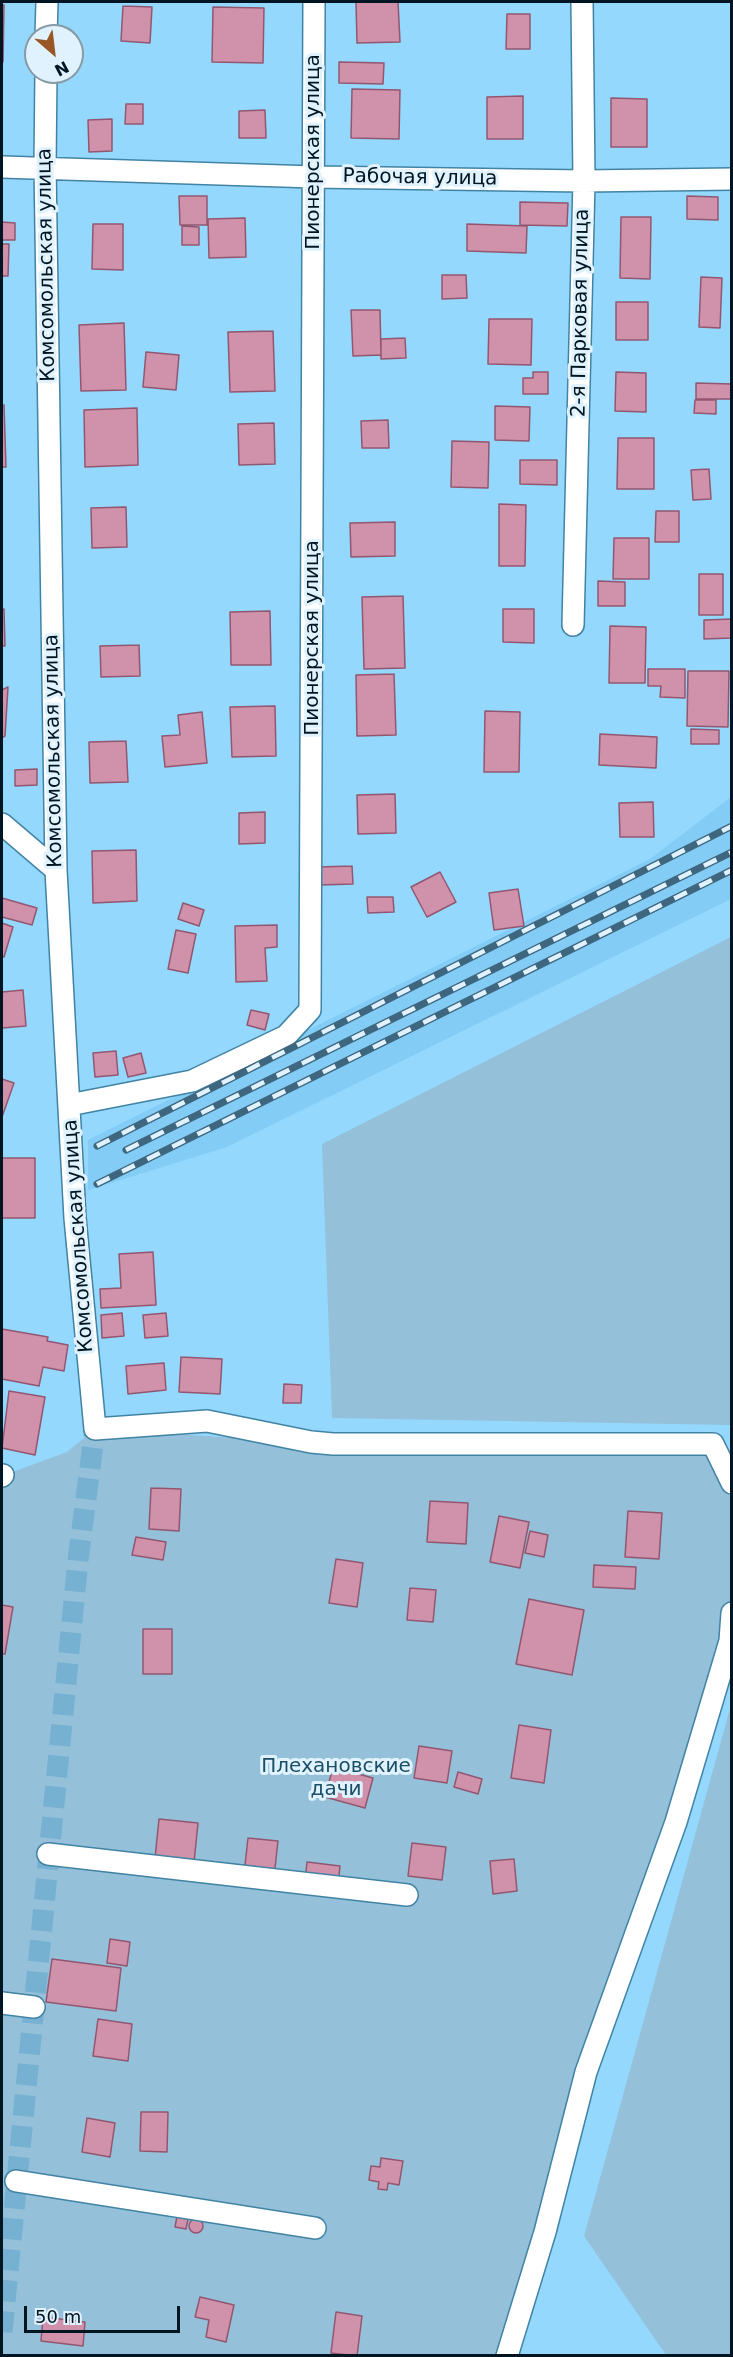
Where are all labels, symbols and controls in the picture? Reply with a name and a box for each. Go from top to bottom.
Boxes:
north arrow [24,24,84,84]
street label: Пионерская улица [302,54,326,250]
text: N [51,57,72,80]
street label: Комсомольская улица [33,148,61,382]
street label: Рабочая улица [342,165,498,191]
street label: 2-я Парковая улица [567,209,595,417]
street label: Пионерская улица [301,540,325,736]
street label: Комсомольская улица [40,634,68,868]
street label: Комсомольская улица [59,1119,99,1353]
park label: Плехановские дачи [261,1755,411,1802]
scale bar [27,2294,183,2332]
text: 50 m [35,2306,81,2327]

